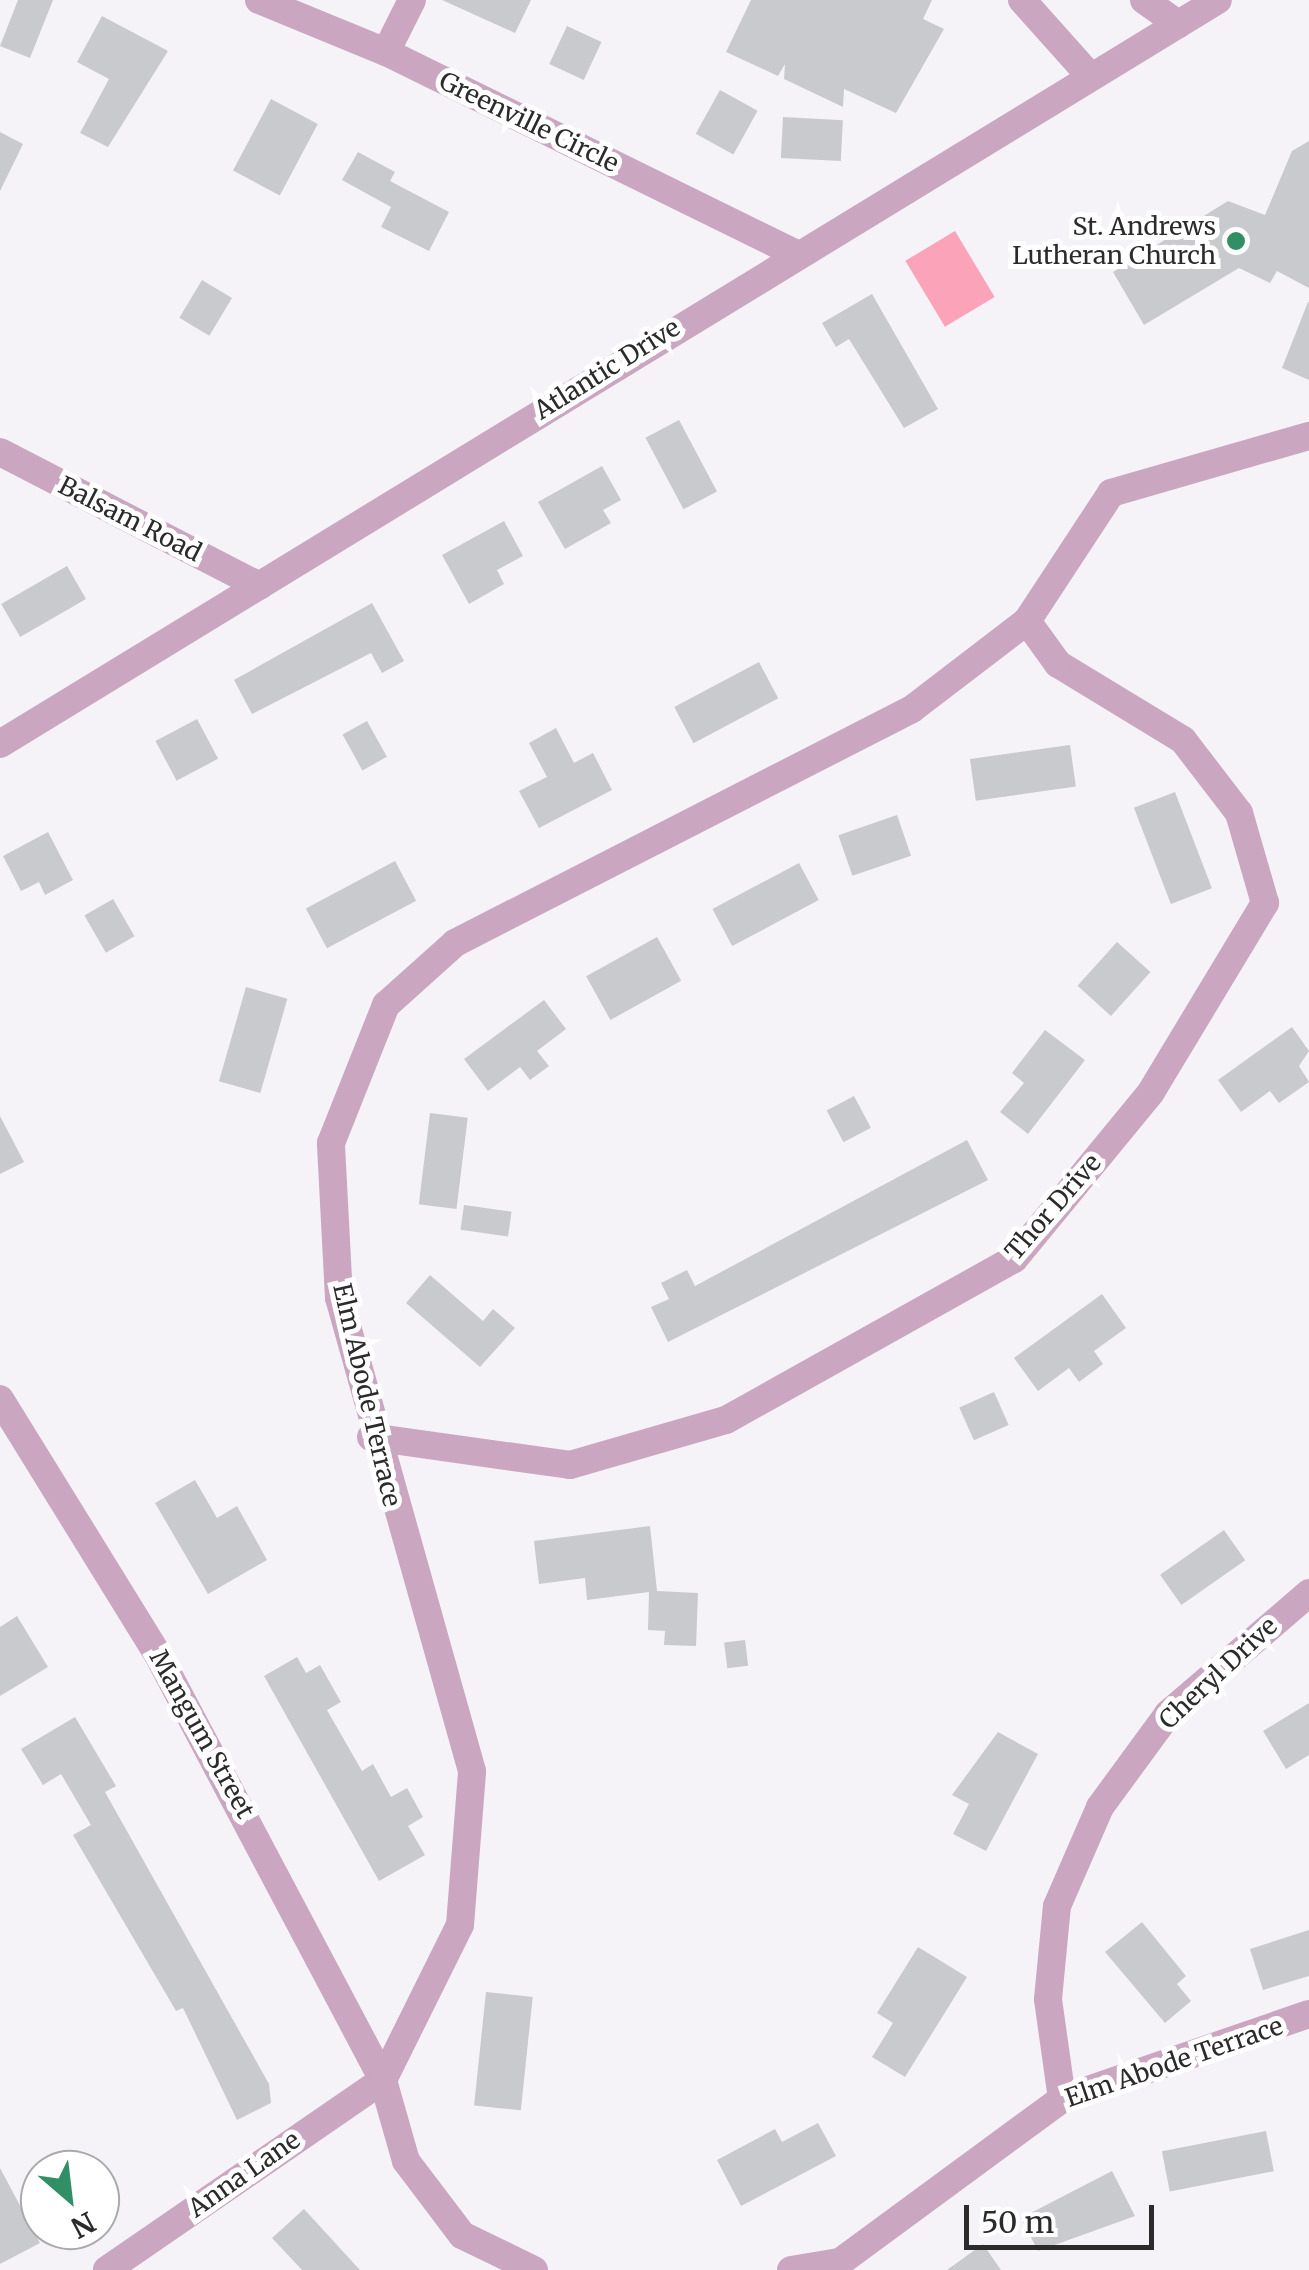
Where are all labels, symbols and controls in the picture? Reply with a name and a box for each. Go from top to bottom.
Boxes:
street label: Greenville Circle [435,66,623,178]
place label: St. Andrews Lutheran Church [1012,212,1216,271]
marker: St. Andrews Lutheran Church [1225,230,1247,252]
street label: Atlantic Drive [529,312,685,426]
street label: Balsam Road [54,470,206,568]
street label: Thor Drive [999,1148,1107,1266]
street label: Elm Abode Terrace [327,1281,407,1509]
street label: Cheryl Drive [1153,1611,1283,1735]
street label: Mangum Street [143,1645,261,1823]
street label: Elm Abode Terrace [1061,2011,1287,2113]
street label: Anna Lane [182,2125,306,2223]
north arrow [20,2150,120,2250]
scale bar [969,2185,1159,2247]
text: 50 m [981,2203,1054,2241]
text: N [65,2204,101,2246]

